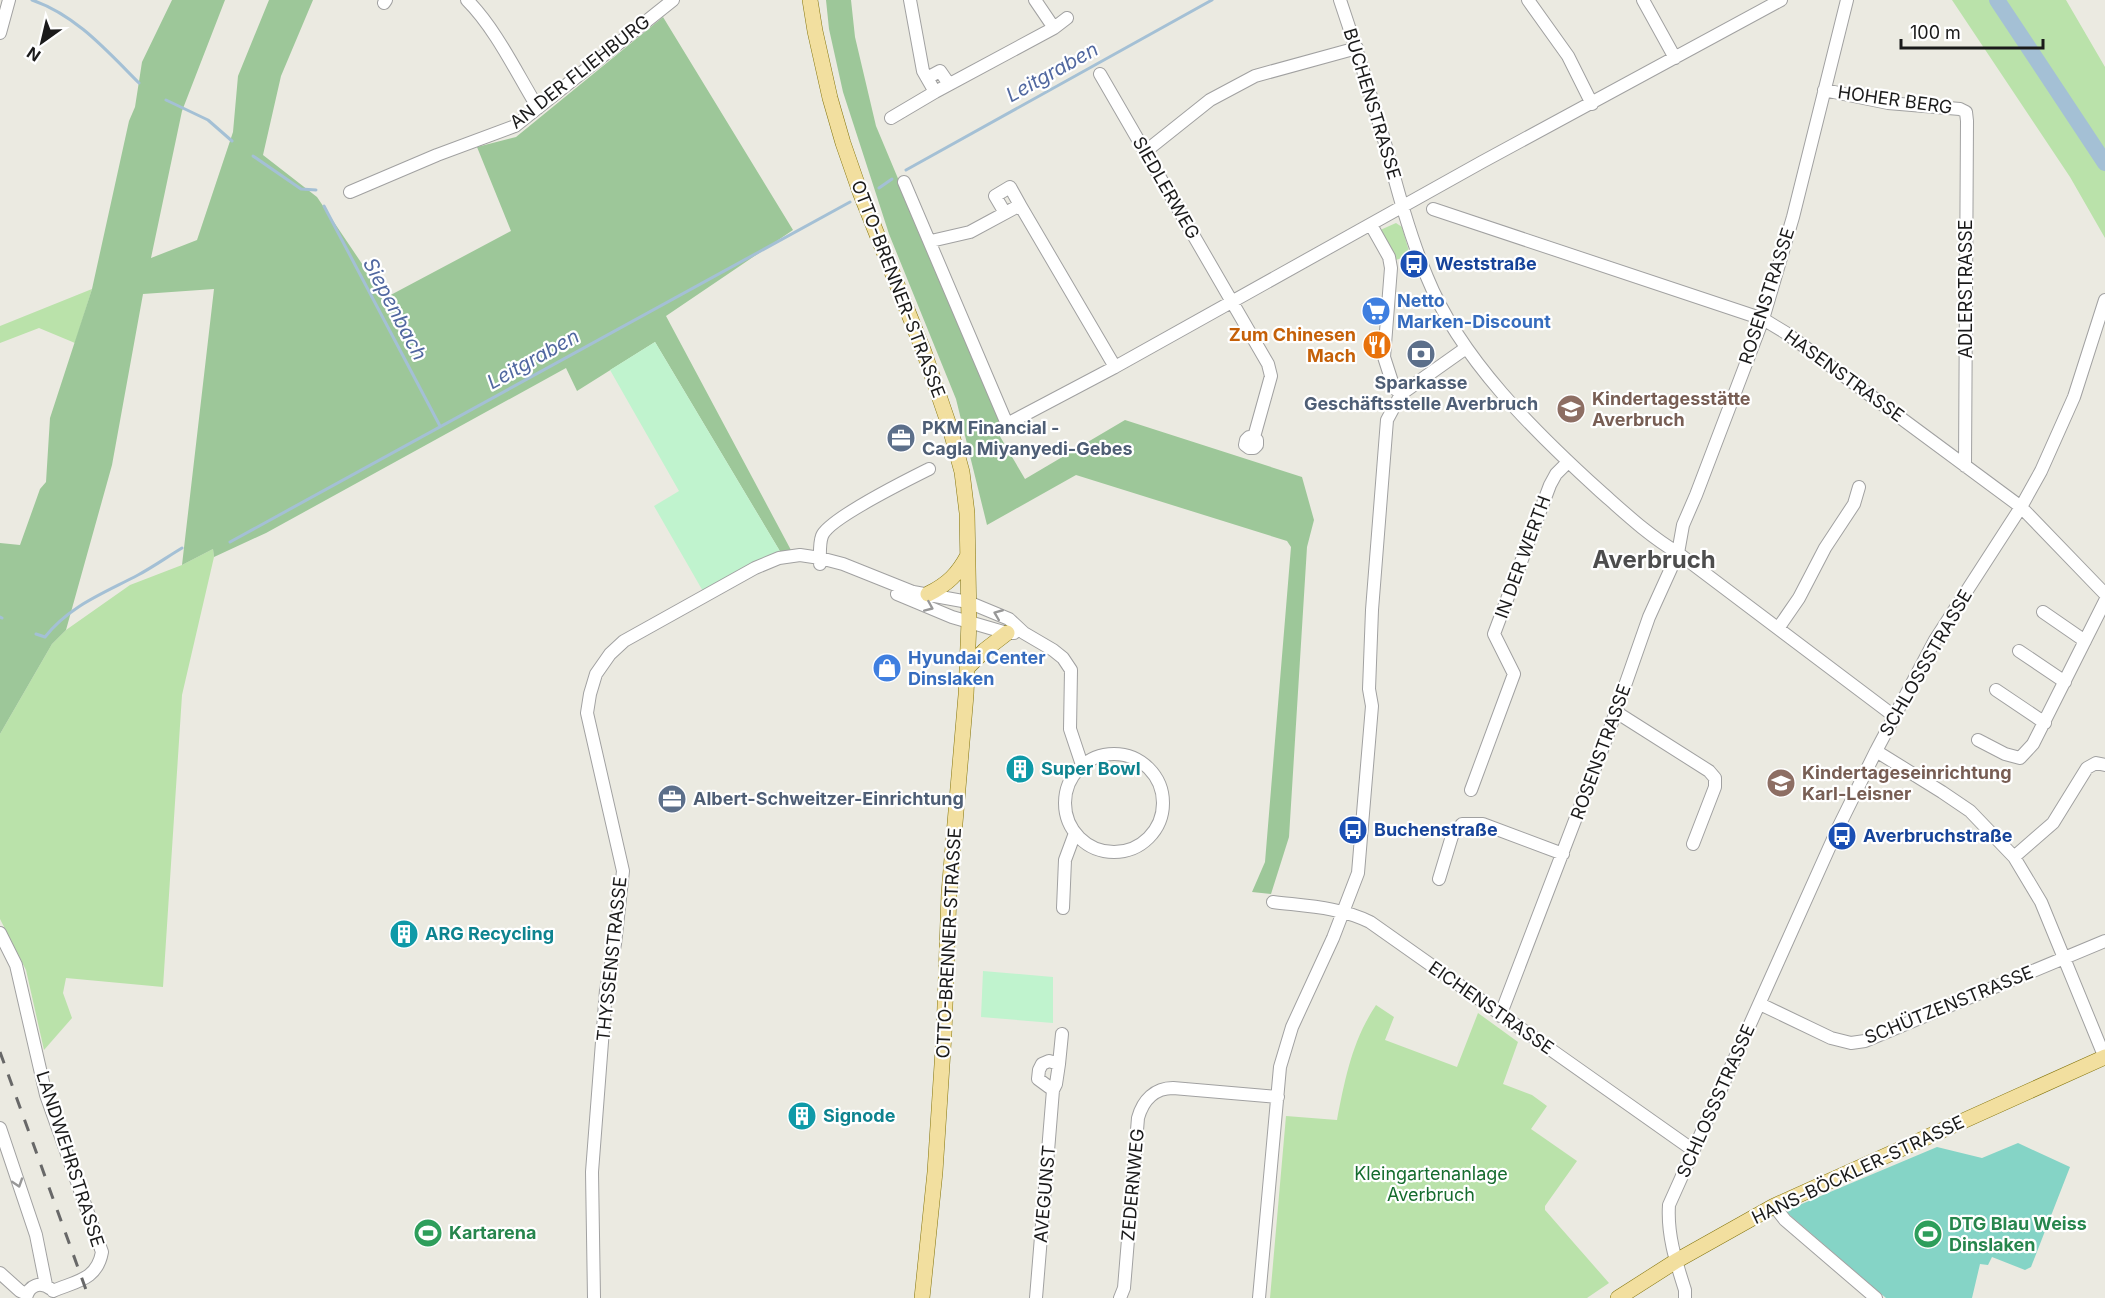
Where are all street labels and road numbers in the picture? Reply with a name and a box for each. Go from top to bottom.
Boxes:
street label: AN DER FLIEHBURG [506,11,654,133]
street label: BUCHENSTRASSE [1339,26,1405,182]
street label: HOHER BERG [1836,81,1954,118]
street label: SIEDLERWEG [1129,133,1204,243]
street label: OTTO-BRENNER-STRASSE [847,177,950,400]
street label: ADLERSTRASSE [1955,219,1976,359]
street label: ROSENSTRASSE [1735,225,1799,367]
street label: HASENSTRASSE [1780,325,1908,426]
street label: IN DER WERTH [1491,493,1554,621]
street label: SCHLOSSSTRASSE [1875,586,1976,740]
street label: ROSENSTRASSE [1566,681,1635,822]
street label: OTTO-BRENNER-STRASSE [932,827,965,1059]
street label: THYSSENSTRASSE [592,875,631,1042]
street label: EICHENSTRASSE [1425,957,1558,1059]
street label: SCHÜTZENSTRASSE [1861,960,2036,1048]
street label: SCHLOSSSTRASSE [1672,1021,1759,1181]
street label: LANDWEHRSTRASSE [32,1068,109,1249]
street label: HANS-BÖCKLER-STRASSE [1748,1110,1967,1228]
street label: ZEDERNWEG [1117,1128,1148,1242]
street label: AVEGUNST [1030,1144,1059,1244]

